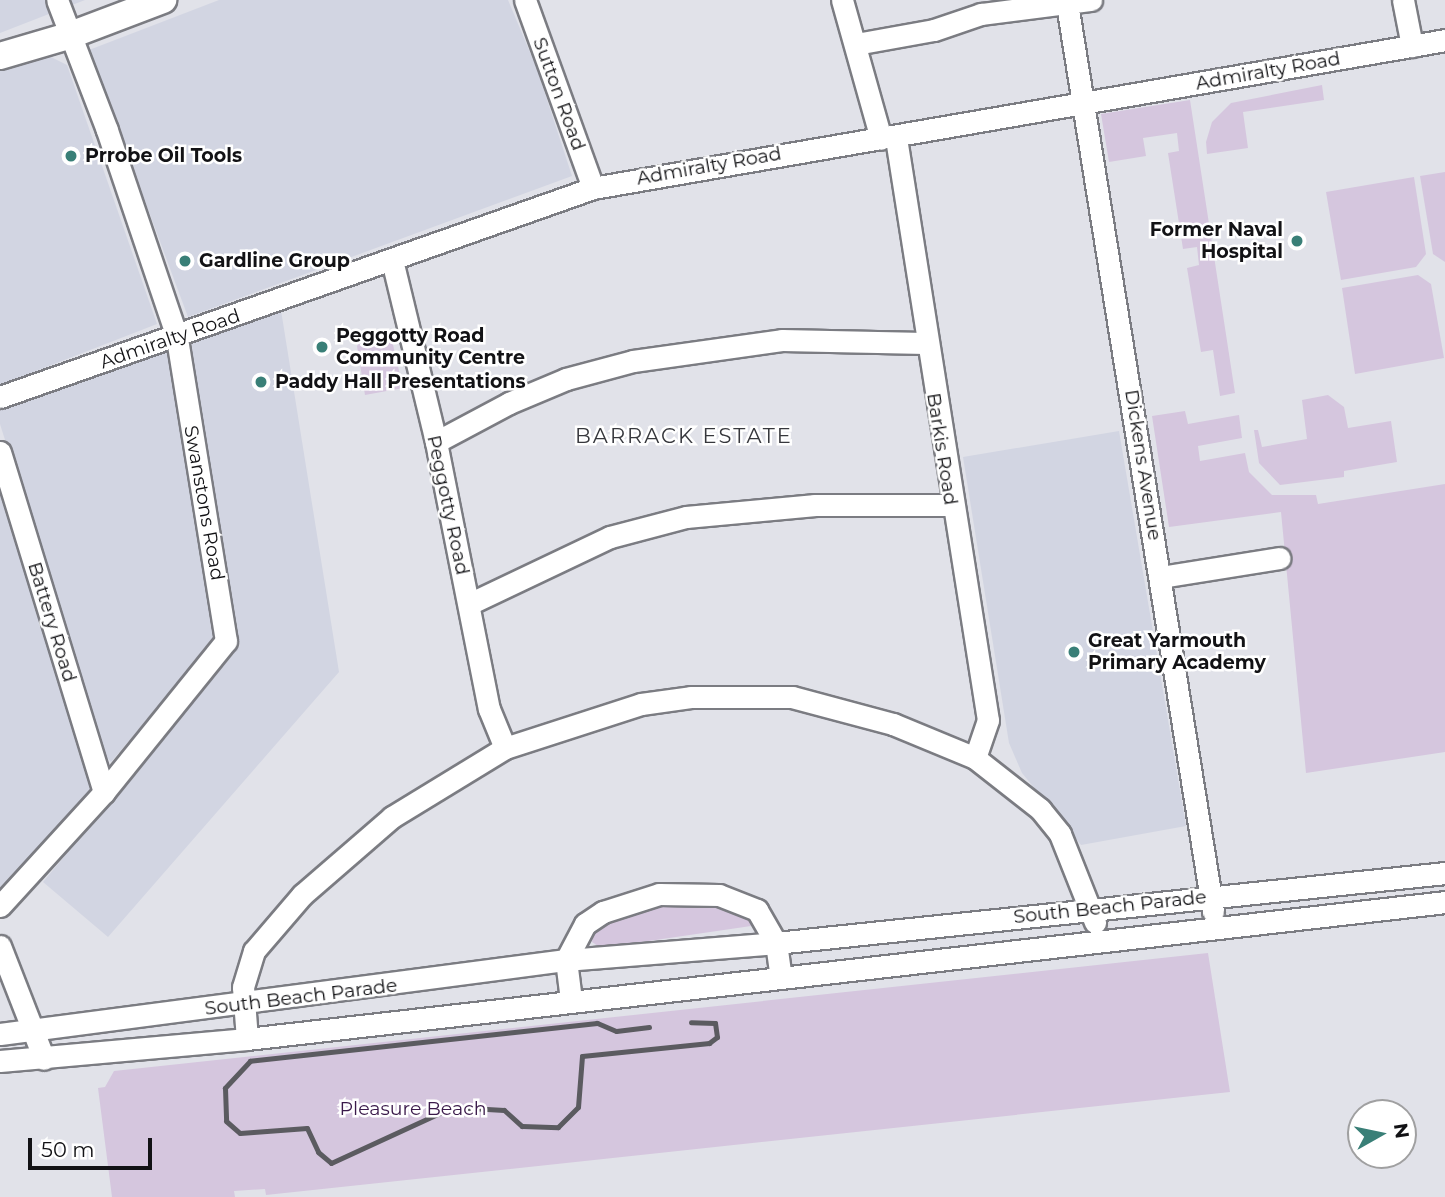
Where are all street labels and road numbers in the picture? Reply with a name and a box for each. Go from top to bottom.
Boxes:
street label: Sutton Road [528,34,590,154]
street label: Admiralty Road [1194,47,1342,95]
street label: Admiralty Road [635,142,783,190]
street label: Admiralty Road [97,304,243,374]
street label: Dickens Avenue [1120,388,1166,542]
street label: Barkis Road [922,391,962,507]
street label: Swanstons Road [179,424,229,582]
street label: Peggotty Road [422,433,474,577]
street label: Battery Road [23,559,81,685]
street label: South Beach Parade [1012,886,1208,928]
street label: South Beach Parade [203,974,399,1020]

